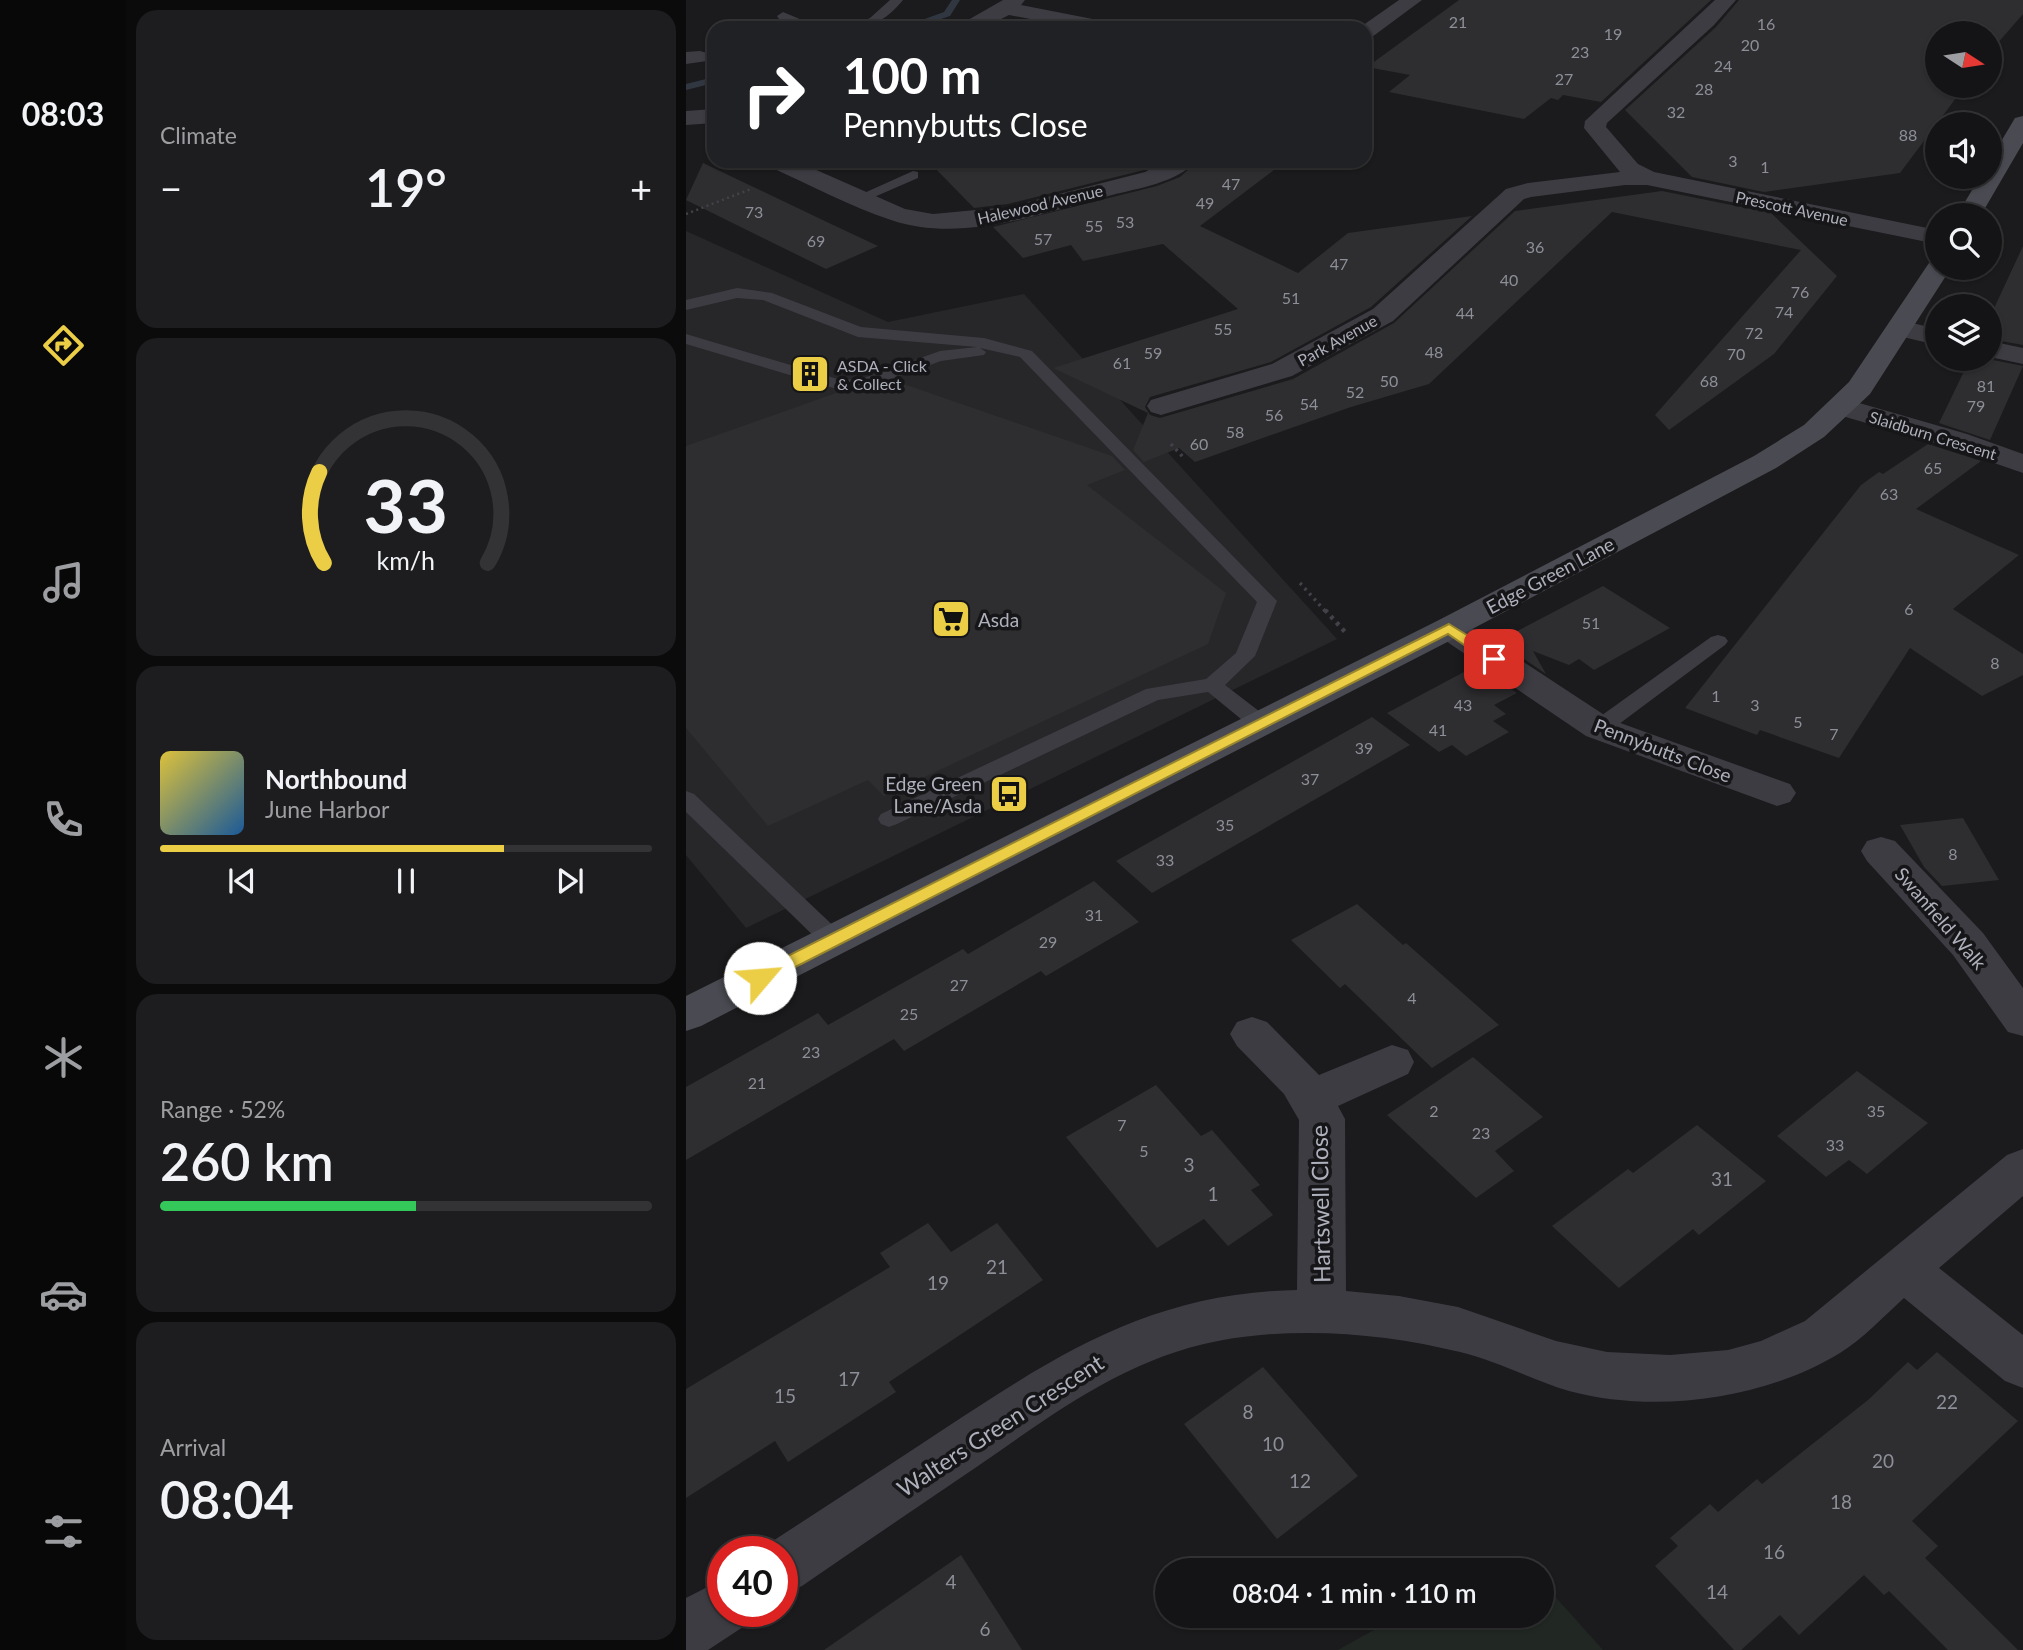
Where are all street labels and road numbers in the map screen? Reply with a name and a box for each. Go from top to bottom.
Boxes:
street label: Halewood Avenue [975,180,1105,228]
street label: Prescott Avenue [1734,187,1850,229]
street label: Park Avenue [1294,310,1380,370]
street label: Slaidburn Crescent [1867,407,1999,463]
street label: Edge Green Lane [1482,532,1618,618]
street label: Pennybutts Close [1591,713,1735,787]
street label: Swanfield Walk [1890,862,1992,974]
street label: Hartswell Close [1305,1125,1335,1283]
street label: Walters Green Crescent [892,1347,1109,1502]

